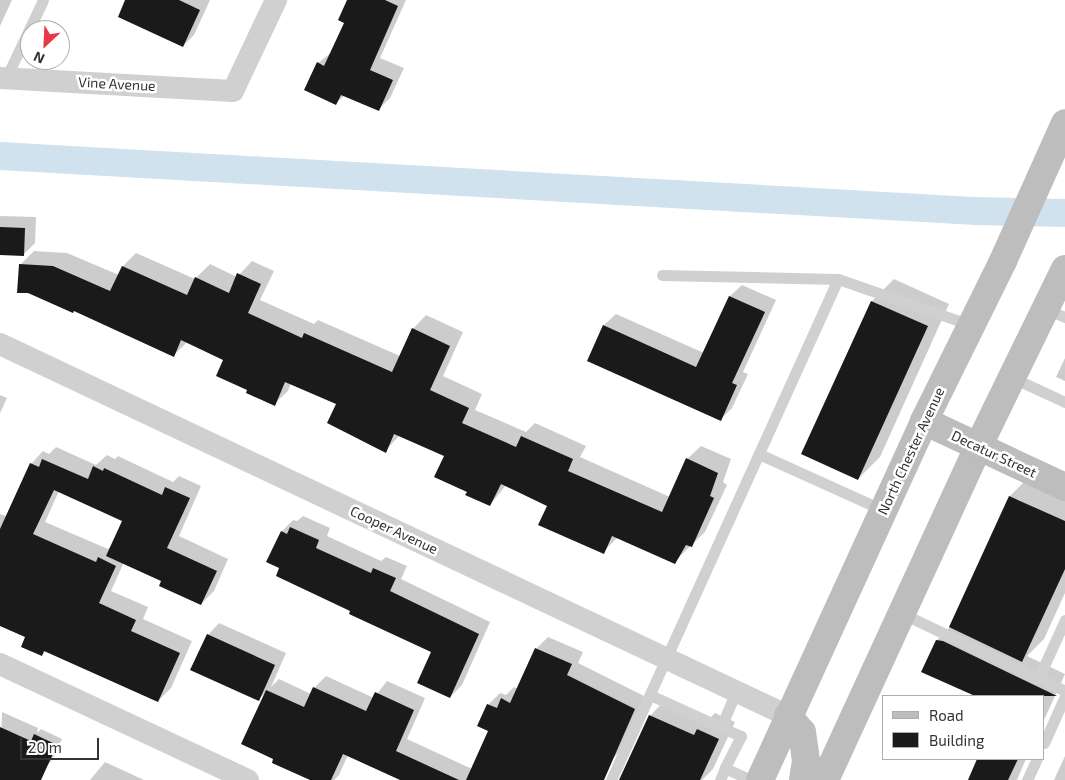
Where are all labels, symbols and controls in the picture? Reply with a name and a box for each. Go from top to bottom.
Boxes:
north arrow [20,20,70,70]
text: N [31,48,47,68]
street label: Vine Avenue [78,74,156,94]
street label: North Chester Avenue [874,384,948,518]
street label: Decatur Street [949,427,1039,481]
street label: Cooper Avenue [347,502,441,558]
legend [882,695,1045,760]
text: Road [929,706,964,724]
scale bar [22,728,101,760]
text: Building [929,731,984,749]
text: 20 m [28,738,62,756]

